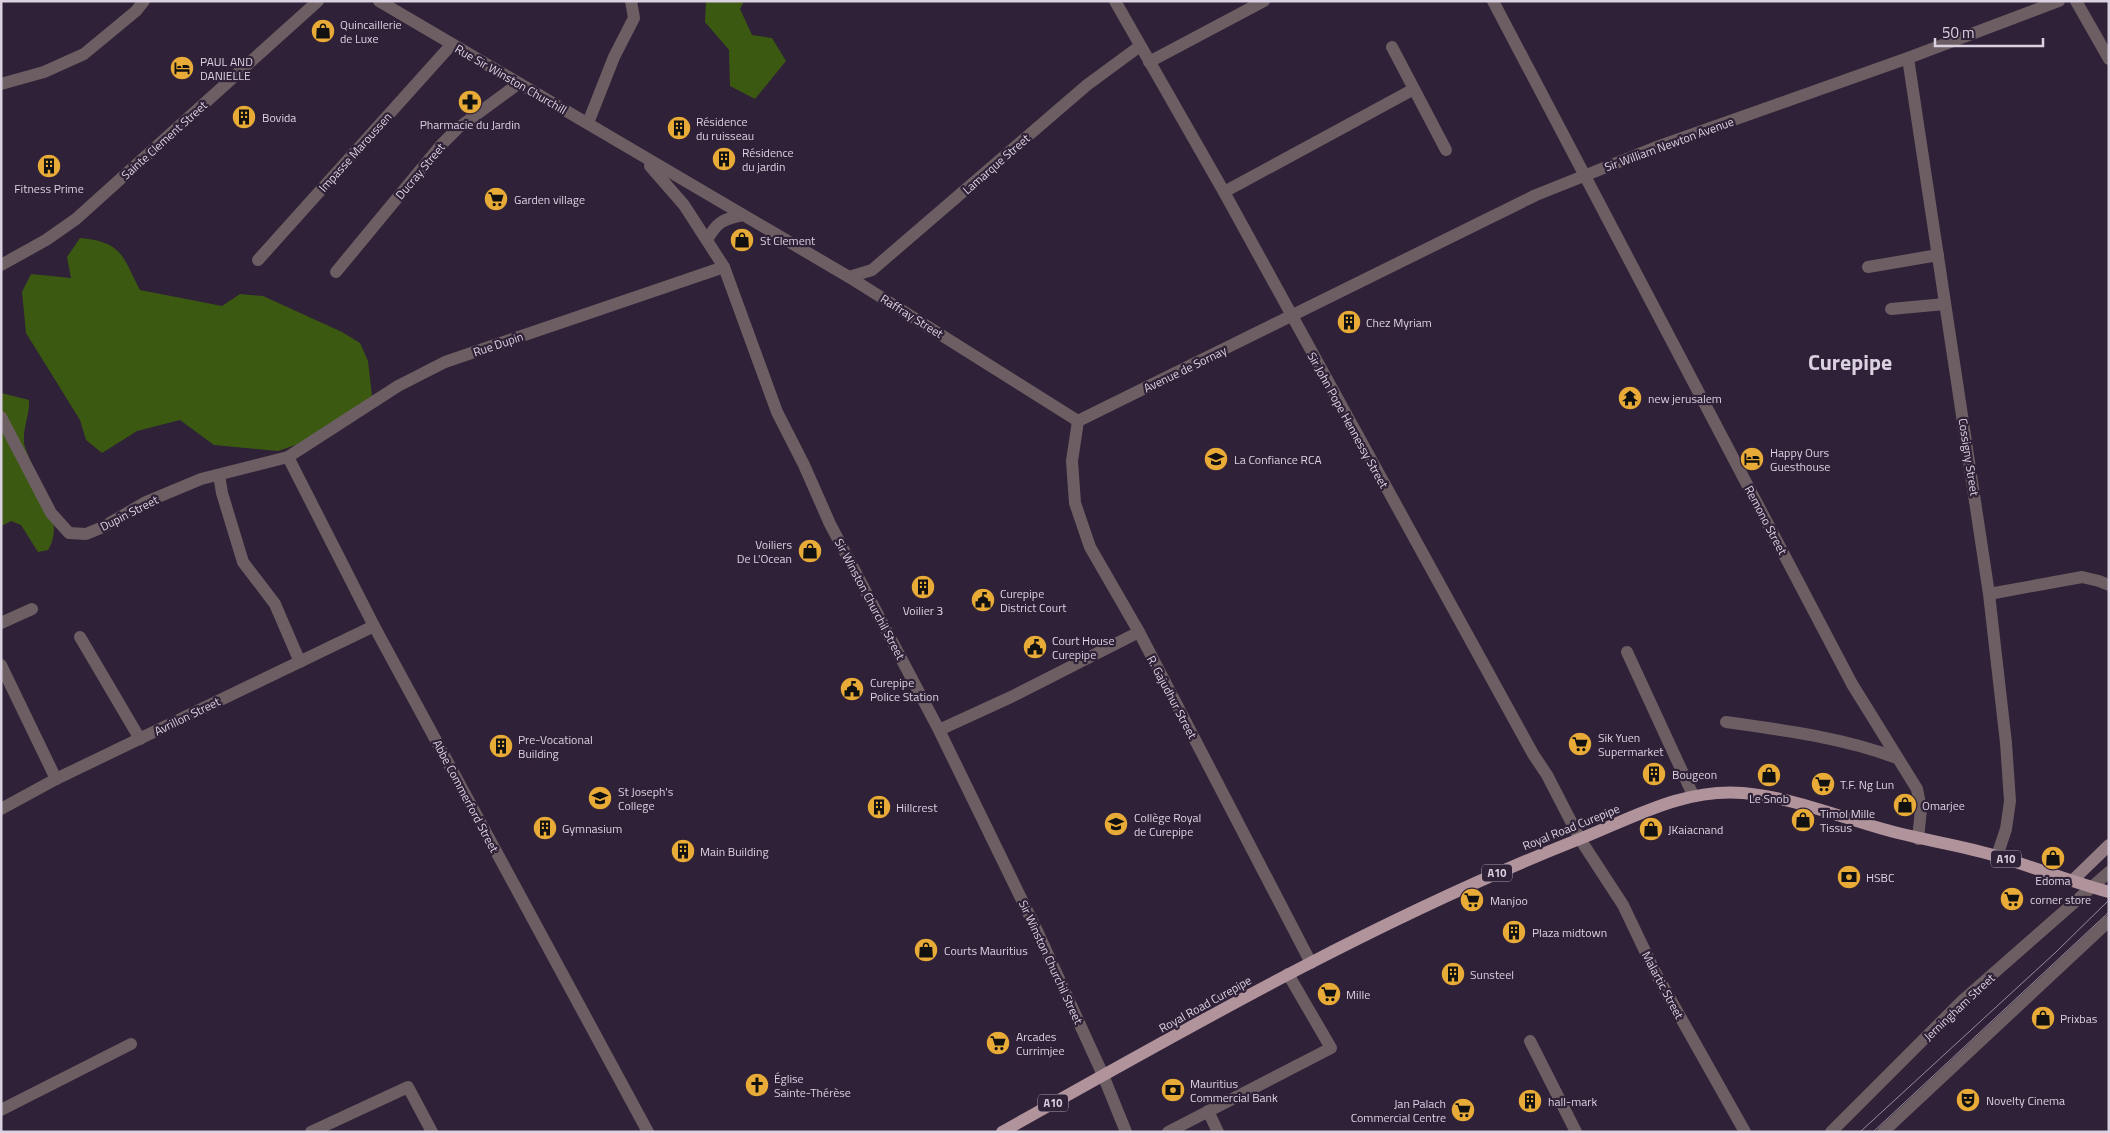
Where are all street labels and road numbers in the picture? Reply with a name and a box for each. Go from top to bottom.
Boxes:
street label: Rue Sir Winston Churchill [451,39,571,119]
street label: Sainte Clement Street [117,96,212,184]
street label: Impasse Maroussen [314,108,396,196]
street label: Sir William Newton Avenue [1602,112,1736,176]
street label: Lamarque Street [958,129,1035,199]
street label: Ducray Street [391,138,450,203]
street label: Raffray Street [877,289,948,343]
street label: Rue Dupin [470,327,526,361]
street label: Avenue de Sornay [1140,341,1230,397]
street label: Sir John Pope Hennessy Street [1303,348,1394,492]
street label: Cossigny Street [1953,417,1985,498]
street label: Remono Street [1740,482,1793,559]
street label: Dupin Street [97,490,162,536]
street label: Sir Winston Churchil Street [830,535,910,664]
street label: R. Gajudhur Street [1142,652,1202,743]
street label: Avrillon Street [151,691,224,740]
street label: Abbe Commerford Street [428,736,504,857]
street label: Royal Road Curepipe [1519,799,1623,855]
road number: A10 [1991,851,2021,868]
road number: A10 [1482,864,1512,881]
street label: Sir Winston Churchil Street [1014,897,1088,1028]
street label: Malartic Street [1637,948,1689,1023]
street label: Jerningham Street [1919,968,1999,1045]
street label: Royal Road Curepipe [1155,971,1255,1037]
road number: A10 [1038,1094,1068,1112]

